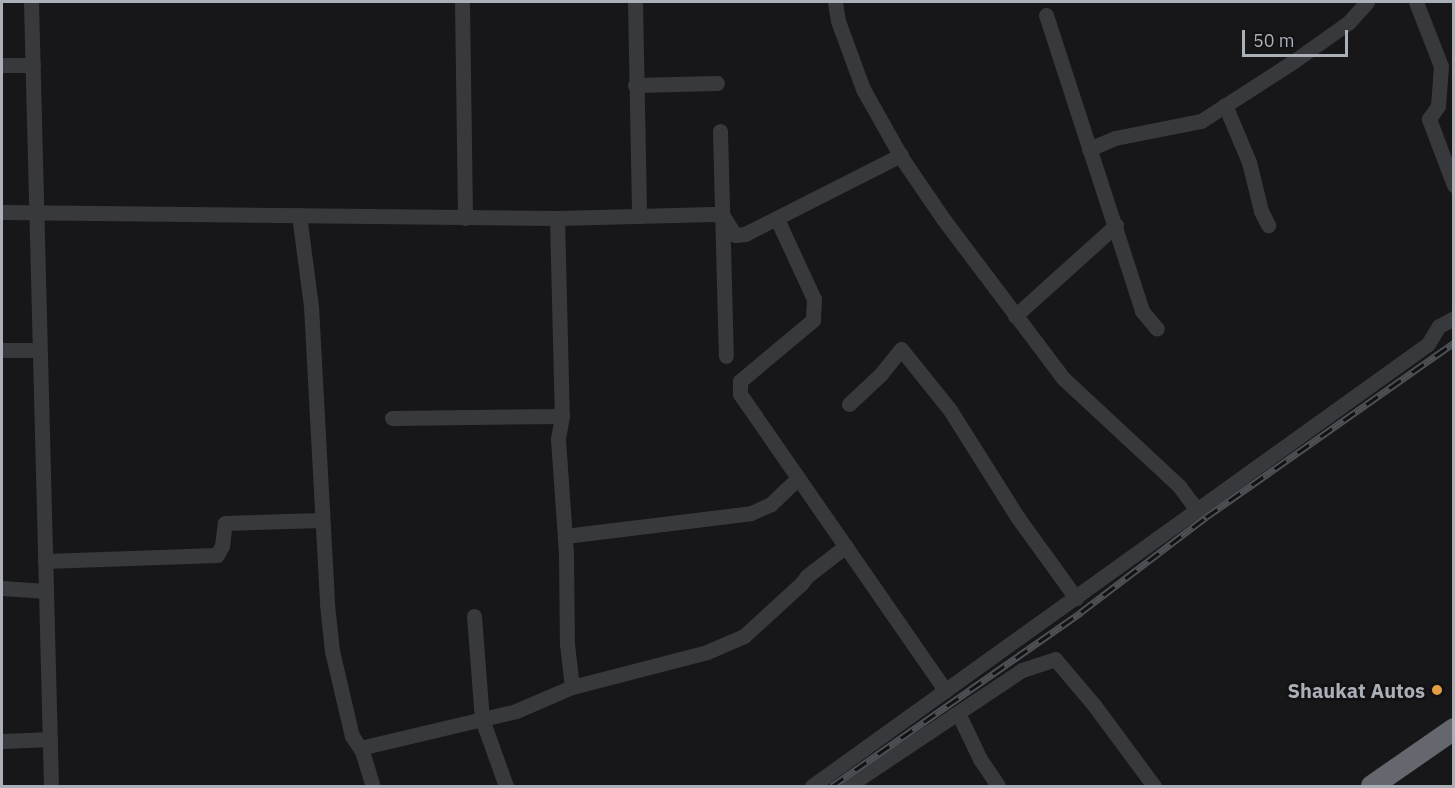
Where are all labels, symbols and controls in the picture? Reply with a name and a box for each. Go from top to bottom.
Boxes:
scale bar [1245,18,1352,56]
text: 50 m [1253,29,1295,52]
place label: Shaukat Autos [1288,678,1425,702]
marker: Shaukat Autos [1430,683,1444,697]

